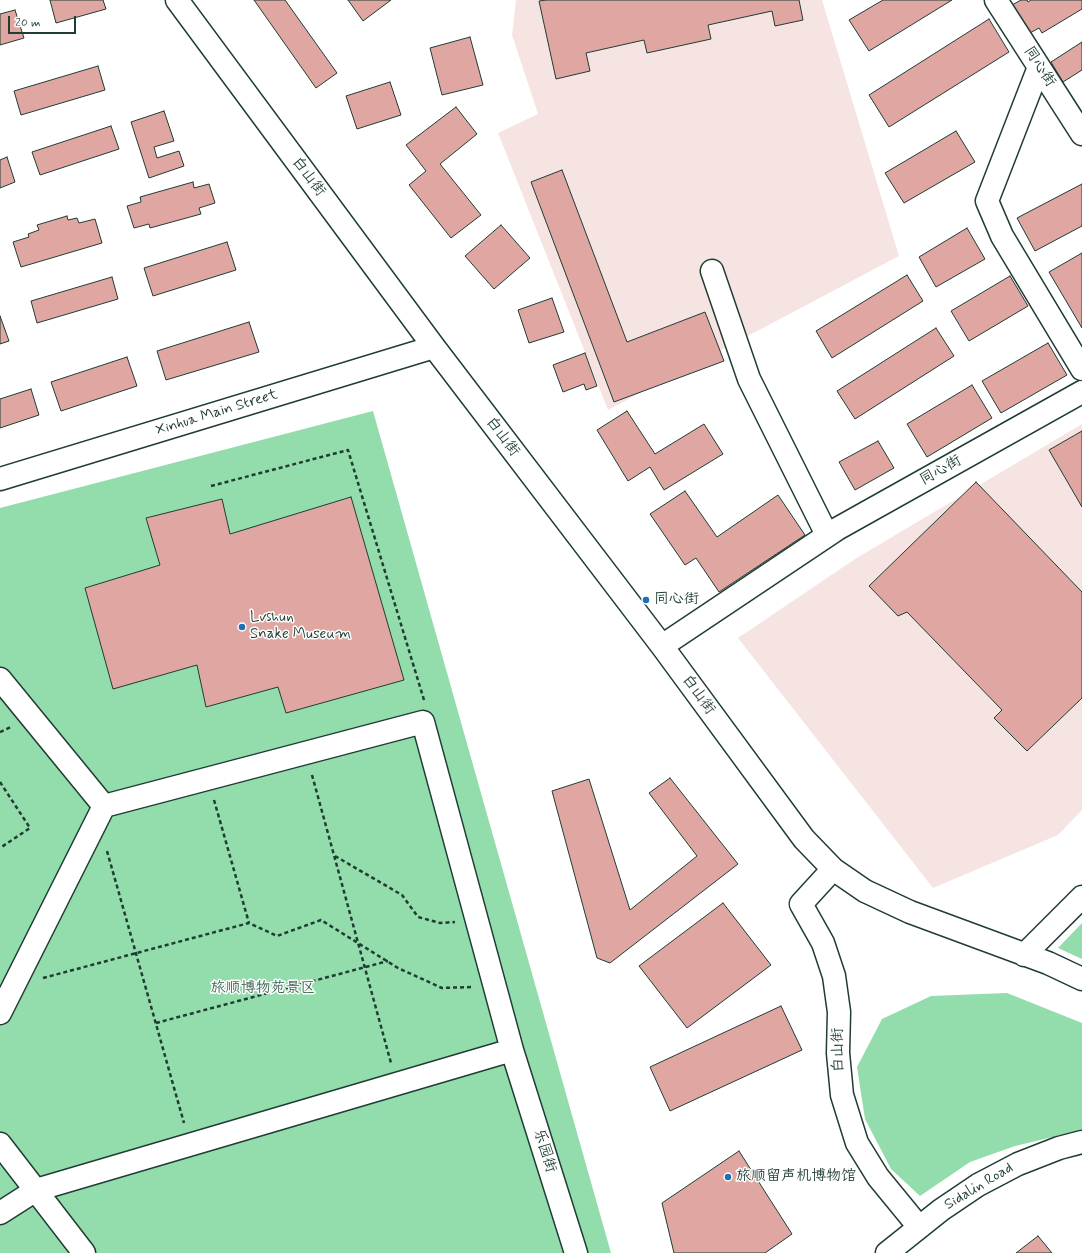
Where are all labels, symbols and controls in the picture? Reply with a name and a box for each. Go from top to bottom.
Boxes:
scale bar [10,8,78,34]
text: 20 m [15,15,41,31]
street label: 同心街 [1019,43,1059,91]
street label: 白山街 [287,154,329,200]
street label: Xinhua Main Street [154,386,280,440]
street label: 白山街 [481,414,523,460]
street label: 同心街 [917,452,965,490]
place label: 同心街 [654,591,699,609]
marker: 同心街 [641,595,651,605]
place label: Lvshun Snake Museum [250,609,351,644]
marker: Lvshun Snake Museum [237,622,247,632]
street label: 白山街 [677,672,719,718]
park label: 旅顺博物苑景区 [211,980,315,998]
street label: 白山街 [830,1027,848,1073]
street label: 乐园街 [529,1127,559,1175]
street label: Sidalin Road [941,1159,1017,1215]
place label: 旅顺留声机博物馆 [736,1168,856,1186]
marker: 旅顺留声机博物馆 [723,1172,733,1182]

